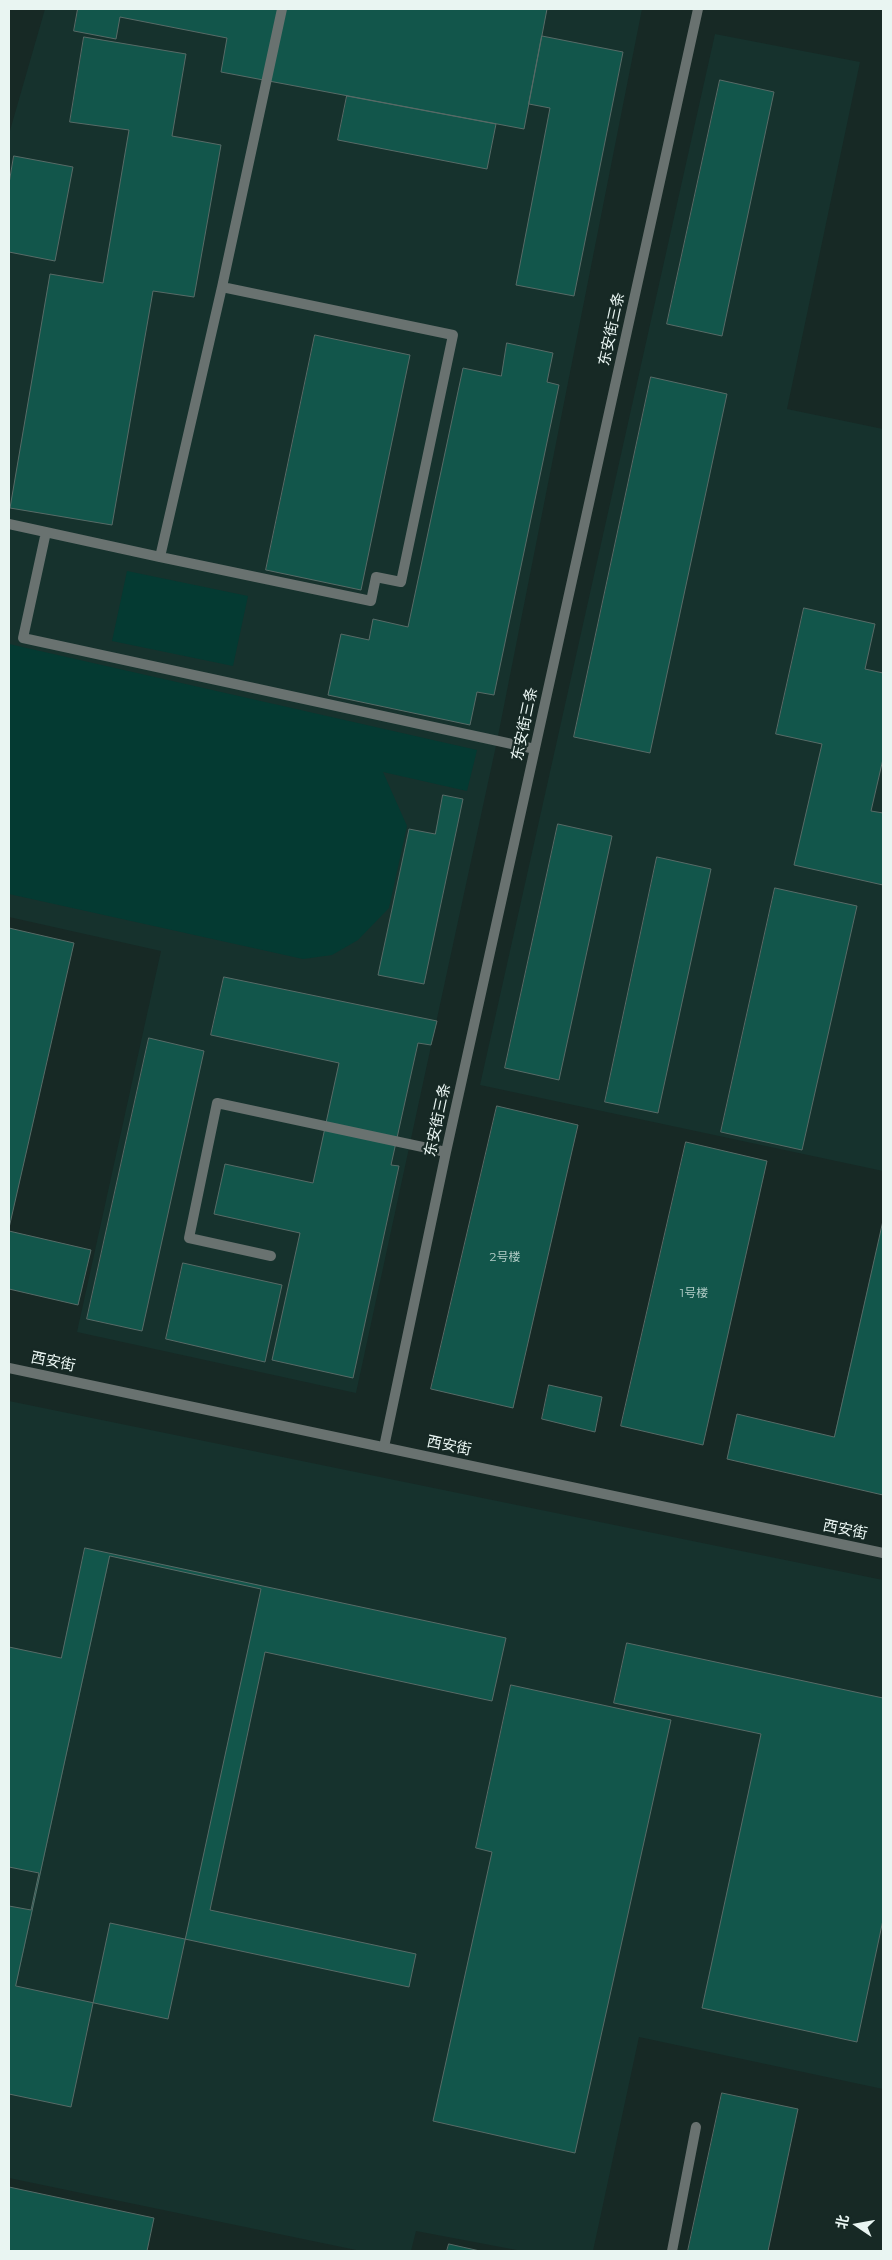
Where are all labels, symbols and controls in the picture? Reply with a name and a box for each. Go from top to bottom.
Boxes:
street label: 东安街三条 [595,290,629,368]
street label: 东安街三条 [508,685,542,763]
street label: 东安街三条 [421,1081,455,1159]
house number: 2号楼 [490,1250,520,1264]
house number: 1号楼 [680,1286,708,1300]
street label: 西安街 [29,1349,77,1375]
street label: 西安街 [425,1433,473,1459]
street label: 西安街 [821,1517,869,1543]
north arrow [832,2200,882,2250]
text: 北 [832,2213,853,2231]

